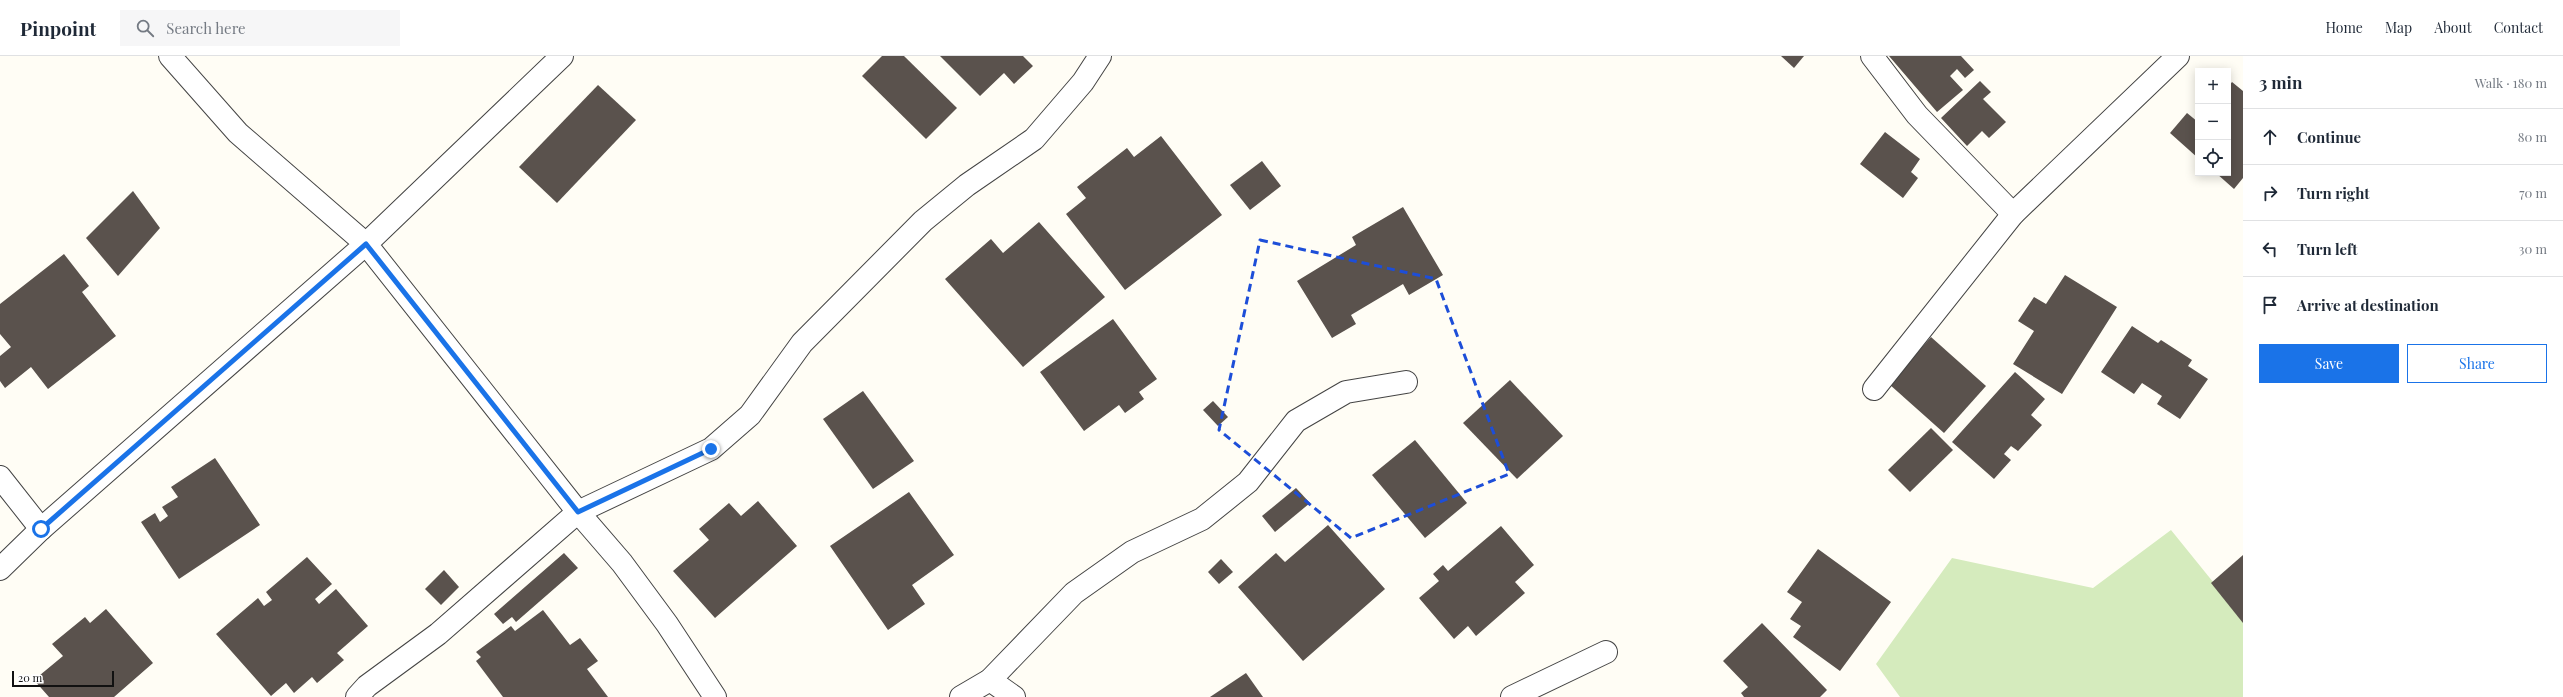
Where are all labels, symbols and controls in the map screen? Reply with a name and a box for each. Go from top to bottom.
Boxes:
search box [120,10,400,46]
text: Pinpoint [20,15,96,41]
icon: search [134,17,156,39]
text: Search here [166,18,246,38]
text: Home [2325,18,2363,37]
text: Map [2385,18,2412,37]
text: About [2434,18,2472,37]
text: Contact [2494,18,2543,37]
map controls [2195,68,2231,176]
button: + [2195,68,2231,104]
text: 3 min [2259,71,2302,93]
text: Walk · 180 m [2475,74,2547,91]
button: − [2195,104,2231,140]
icon: ahead [2259,126,2281,148]
text: Continue [2297,127,2361,147]
text: 80 m [2518,128,2547,145]
button: locate [2195,140,2231,176]
icon: right [2259,182,2281,204]
text: Turn right [2297,183,2370,203]
text: 70 m [2519,184,2547,201]
icon: left [2259,238,2281,260]
text: Turn left [2297,239,2358,259]
text: 30 m [2519,240,2547,257]
icon: arrive [2259,294,2281,316]
text: Arrive at destination [2297,295,2439,315]
button: Save [2259,344,2399,383]
button: Share [2407,344,2547,383]
route end [702,440,720,458]
route start [32,520,50,538]
scale bar [12,669,114,688]
text: 20 m [18,670,42,685]

